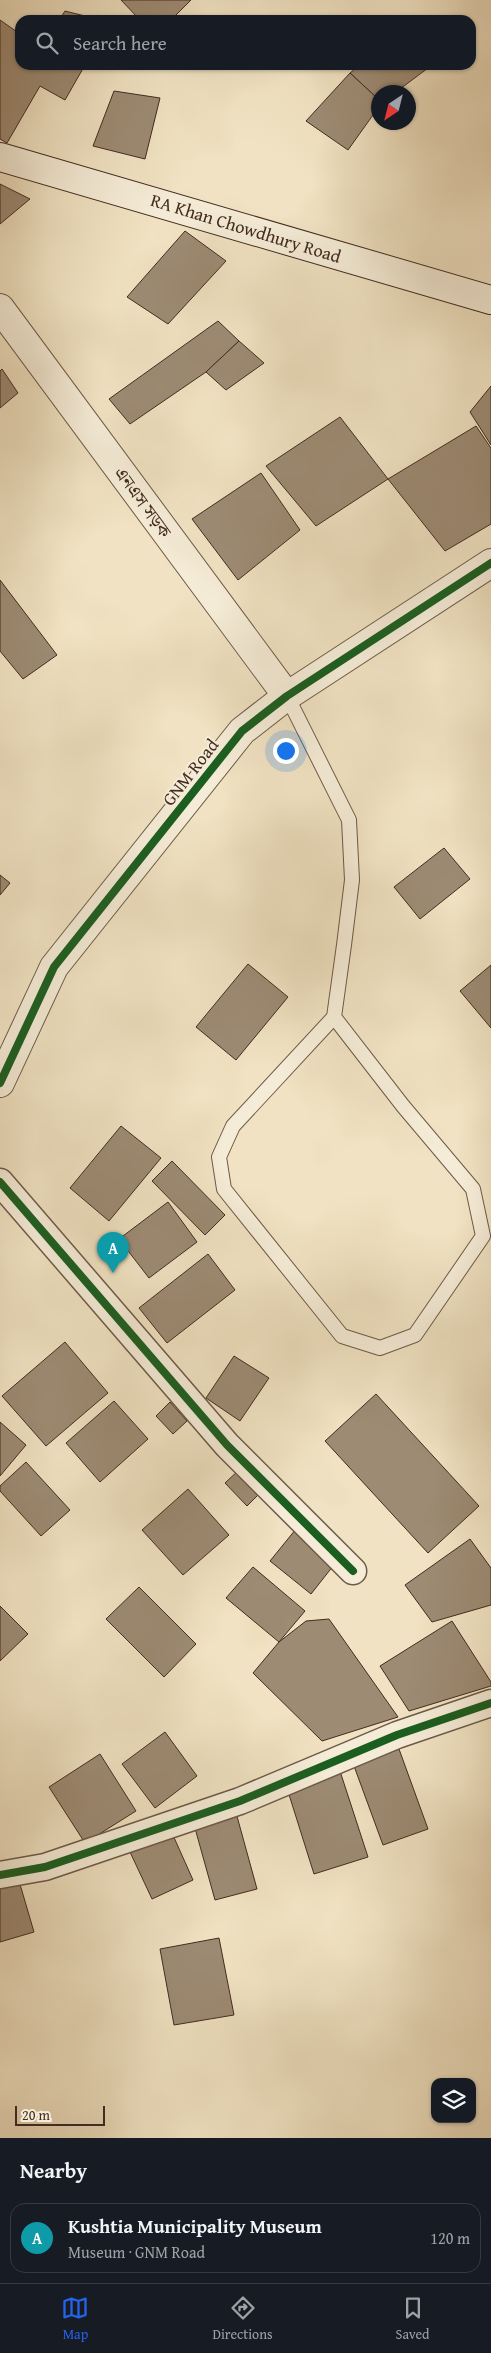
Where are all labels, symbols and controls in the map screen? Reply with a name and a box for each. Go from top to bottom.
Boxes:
search box [15,15,476,70]
icon: search [33,29,61,57]
text: Search here [73,29,167,57]
north arrow [371,85,416,130]
street label: RA Khan Chowdhury Road [148,186,345,270]
street label: এনএস সড়ক [108,461,179,544]
street label: GNM Road [155,732,225,811]
your location [273,738,299,764]
pin: A [97,1232,129,1273]
map controls [431,2078,476,2123]
button: layers [431,2078,476,2123]
scale bar [15,2103,105,2126]
text: 20 m [22,2105,50,2125]
text: Nearby [20,2155,87,2186]
text: Kushtia Municipality Museum [68,2212,322,2240]
text: A [32,2226,42,2250]
text: 120 m [430,2226,470,2250]
text: Museum · GNM Road [68,2240,205,2264]
tab: Map [61,2294,89,2344]
tab: Directions [212,2294,273,2344]
tab: Saved [396,2294,430,2344]

